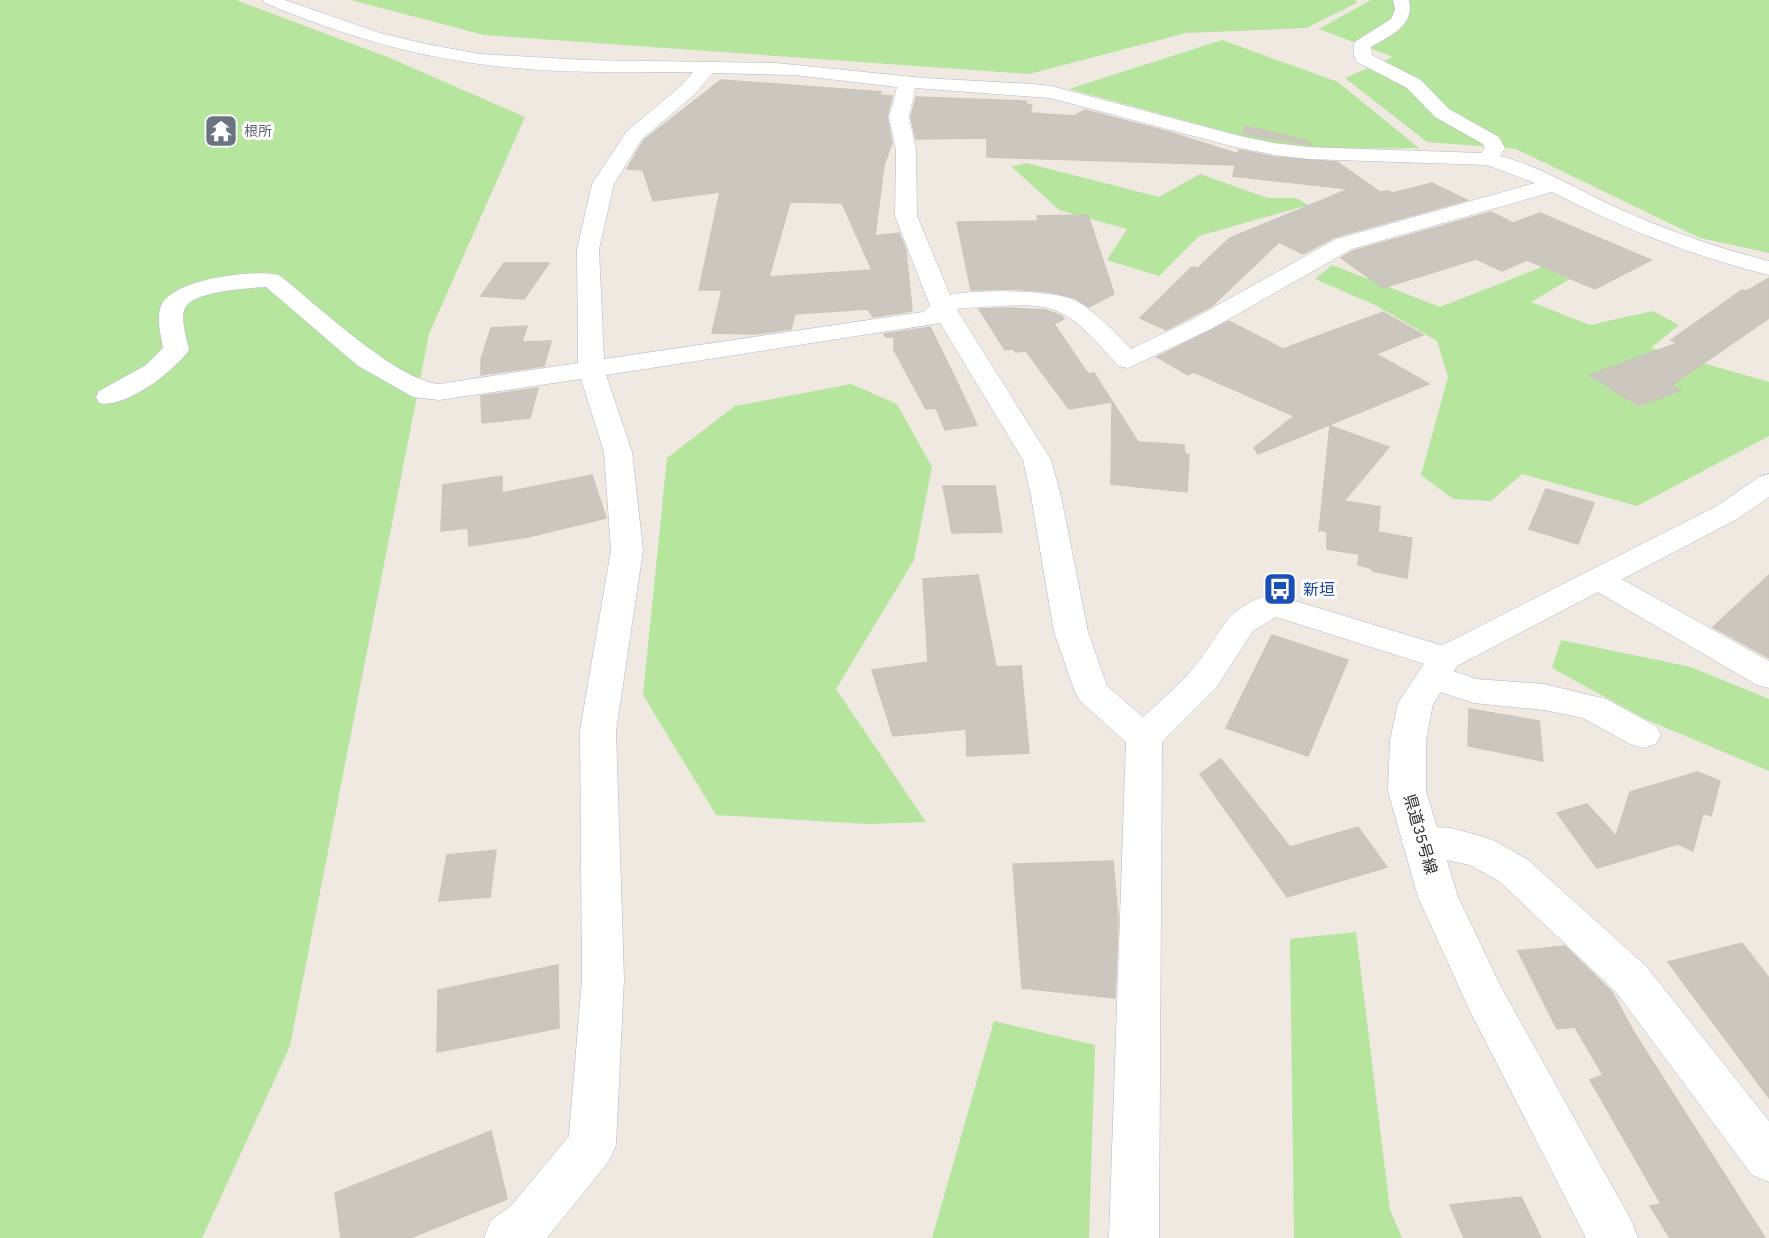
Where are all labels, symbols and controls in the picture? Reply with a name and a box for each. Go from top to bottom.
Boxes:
temple icon: 根所 [203,113,239,149]
place label: 根所 [244,123,272,139]
bus stop icon: 新垣 [1262,571,1298,607]
place label: 新垣 [1303,580,1335,599]
street label: 県道35号線 [1400,792,1441,876]

